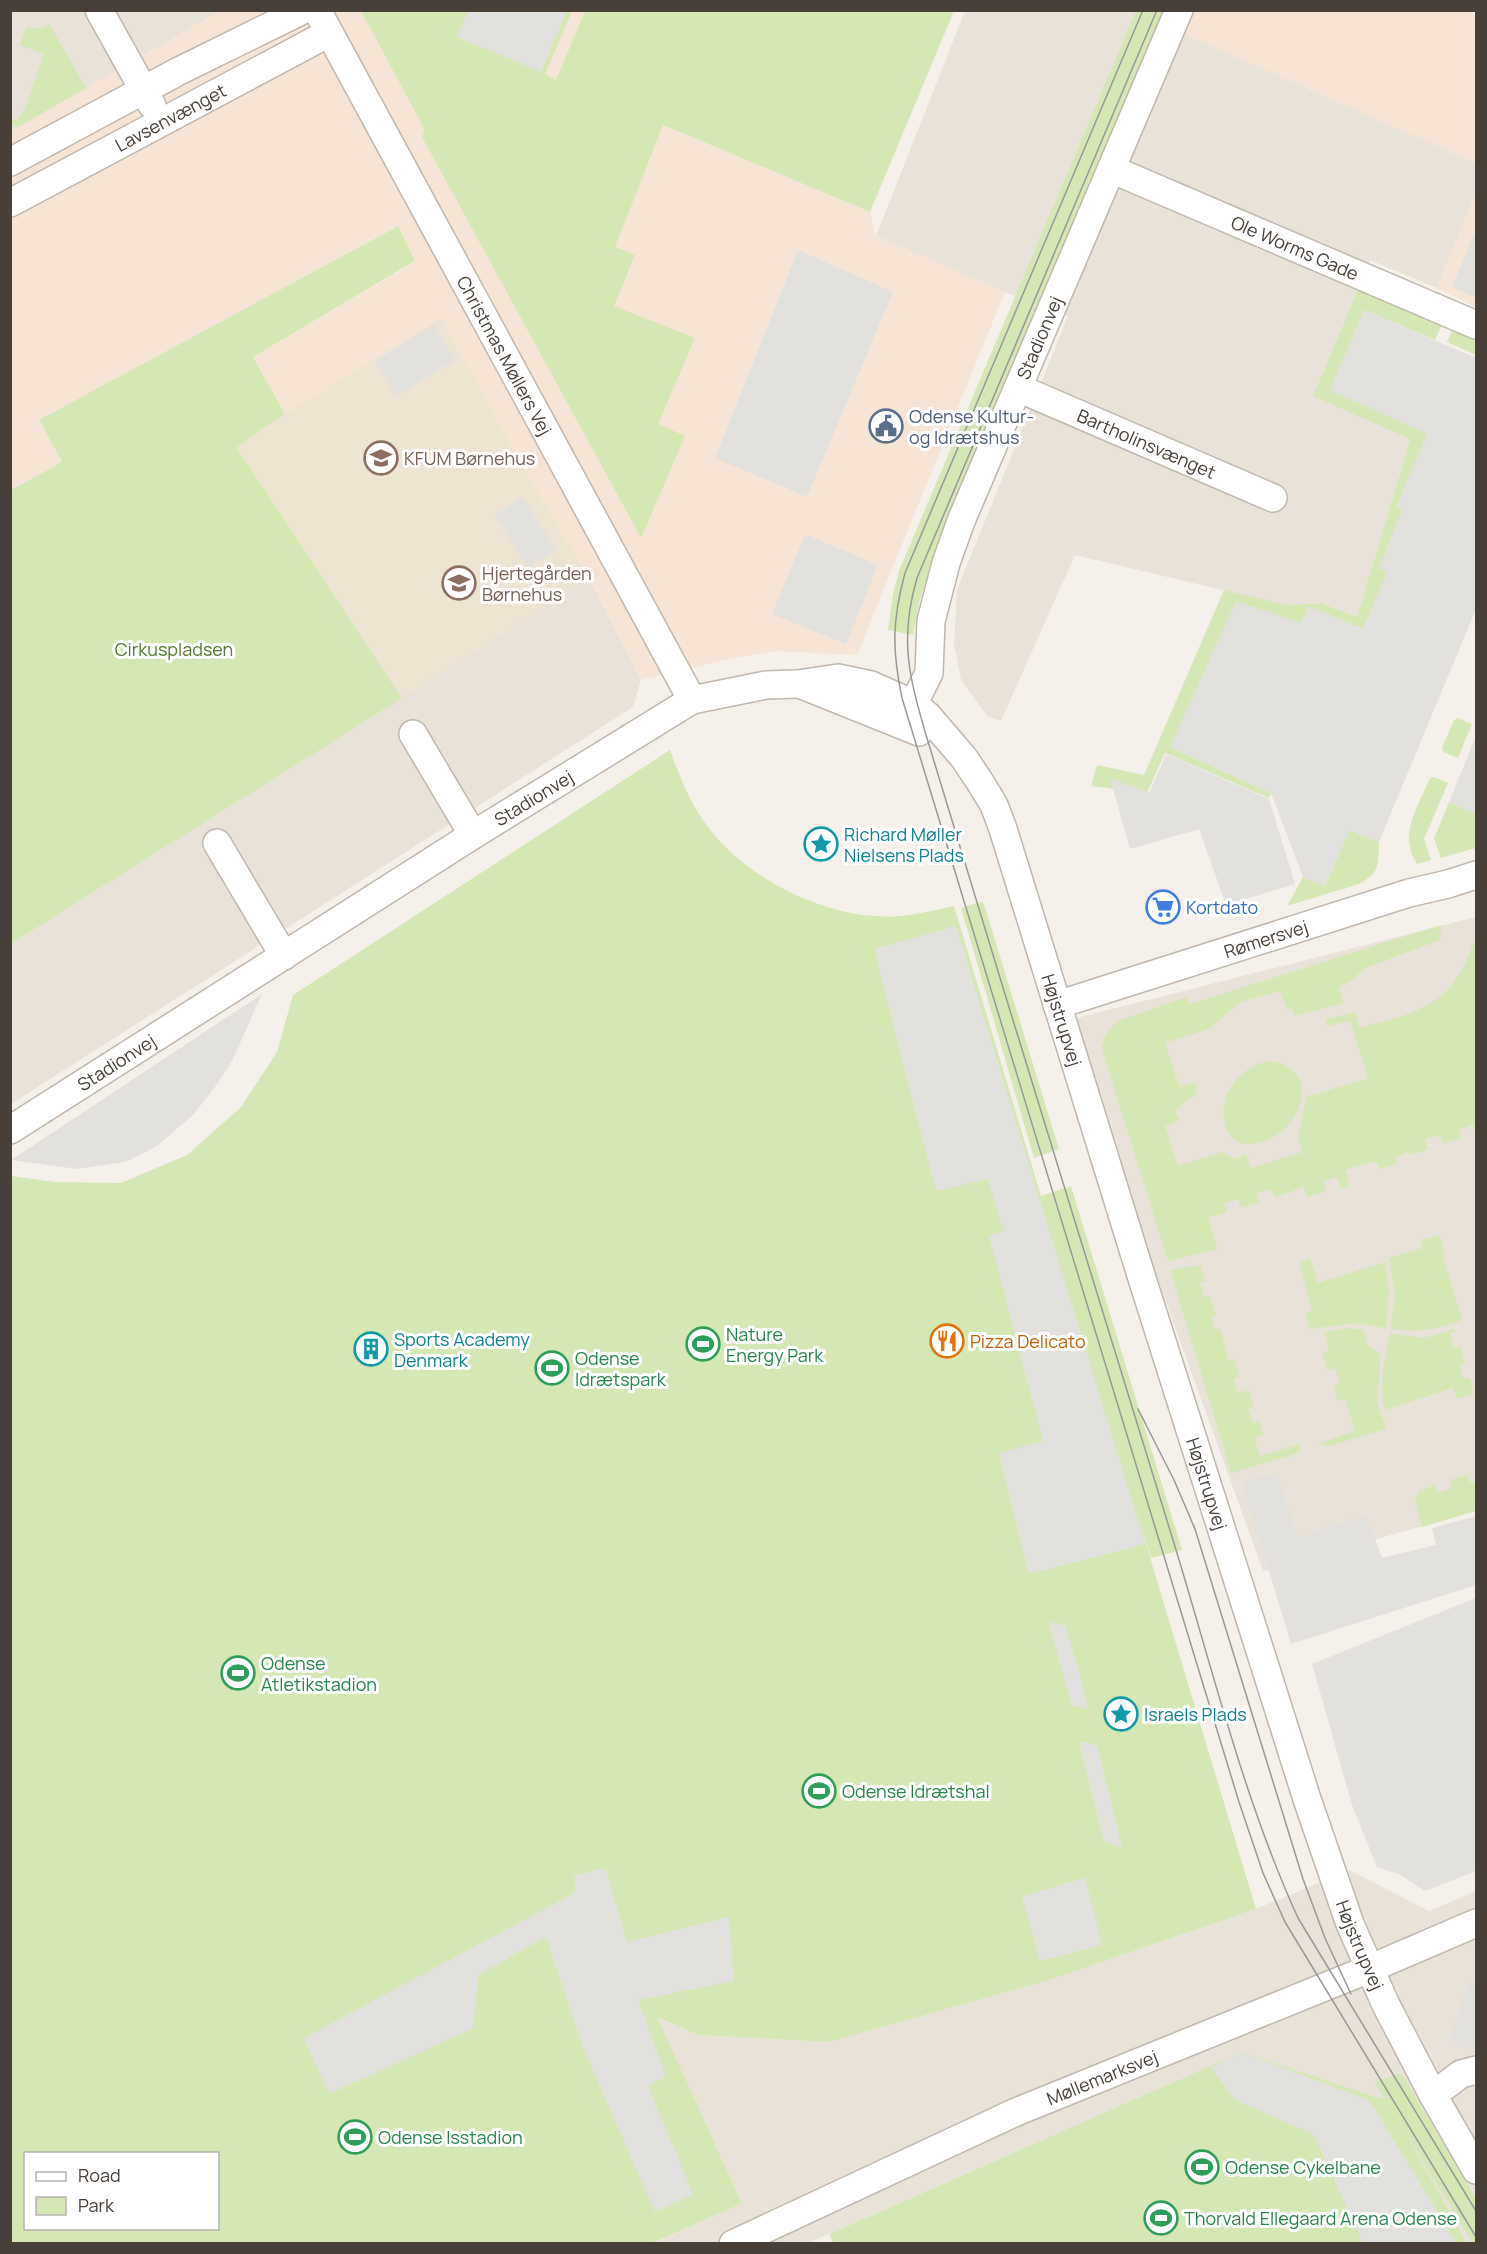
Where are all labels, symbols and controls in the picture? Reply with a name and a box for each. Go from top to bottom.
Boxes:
street label: Lavsenvænget [111,78,230,157]
street label: Ole Worms Gade [1227,210,1362,285]
street label: Christmas Møllers Vej [452,271,558,439]
street label: Stadionvej [1011,292,1068,383]
street label: Bartholinsvænget [1074,403,1220,484]
place label: Odense Kultur- og Idrætshus [909,404,1034,449]
public building icon: Odense Kultur- og Idrætshus [868,408,904,444]
school or university icon: KFUM Børnehus [363,440,399,476]
place label: KFUM Børnehus [404,446,535,470]
place label: Hjertegården Børnehus [482,561,592,606]
school or university icon: Hjertegården Børnehus [441,565,477,601]
park label: Cirkuspladsen [115,637,233,661]
street label: Stadionvej [490,764,577,831]
place label: Richard Møller Nielsens Plads [844,822,964,867]
place icon: Richard Møller Nielsens Plads [803,826,839,862]
supermarket icon: Kortdato [1145,889,1181,925]
place label: Kortdato [1186,895,1258,919]
street label: Rømersvej [1221,914,1311,963]
street label: Højstrupvej [1036,971,1088,1069]
street label: Stadionvej [73,1028,160,1096]
place label: Nature Energy Park [726,1322,824,1367]
restaurant icon: Pizza Delicato [929,1323,965,1359]
sports icon: Nature Energy Park [685,1326,721,1362]
place label: Sports Academy Denmark [394,1327,530,1372]
place label: Pizza Delicato [970,1329,1086,1353]
building icon: Sports Academy Denmark [353,1331,389,1367]
place label: Odense Idrætspark [575,1346,667,1391]
sports icon: Odense Idrætspark [534,1350,570,1386]
street label: Højstrupvej [1181,1435,1233,1533]
place label: Odense Atletikstadion [261,1651,377,1696]
sports icon: Odense Atletikstadion [220,1655,256,1691]
place icon: Israels Plads [1103,1696,1139,1732]
place label: Israels Plads [1144,1702,1247,1726]
sports icon: Odense Idrætshal [801,1773,837,1809]
place label: Odense Idrætshal [842,1779,990,1803]
street label: Højstrupvej [1331,1897,1390,1994]
street label: Møllemarksvej [1043,2044,1161,2110]
sports icon: Odense Isstadion [337,2119,373,2155]
place label: Odense Isstadion [378,2125,523,2149]
sports icon: Odense Cykelbane [1184,2149,1220,2185]
legend [24,2152,219,2230]
place label: Odense Cykelbane [1225,2155,1381,2179]
text: Road [78,2163,121,2187]
text: Park [78,2193,115,2217]
sports icon: Thorvald Ellegaard Arena Odense [1143,2200,1179,2236]
place label: Thorvald Ellegaard Arena Odense [1184,2206,1457,2230]

